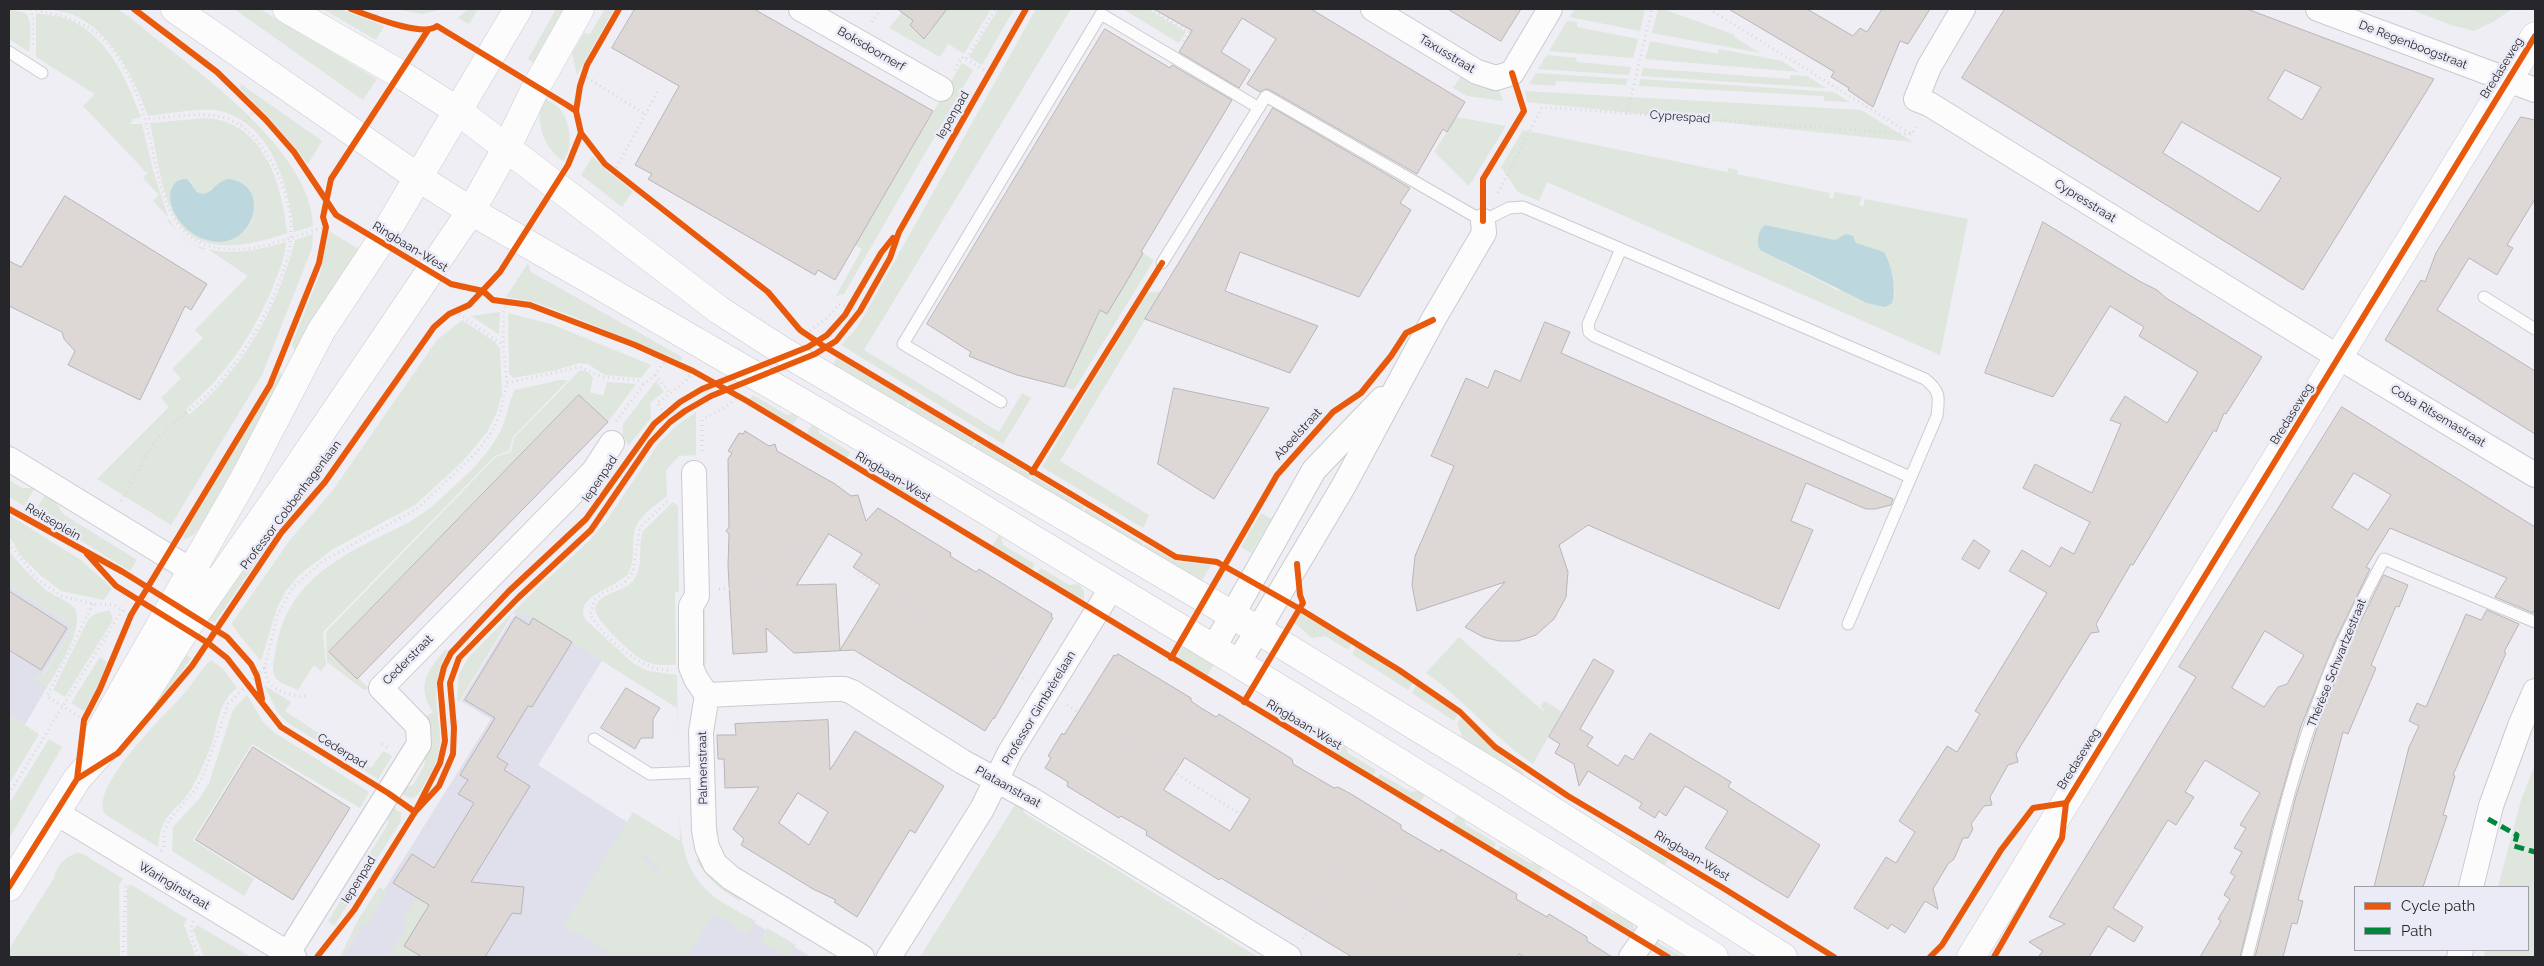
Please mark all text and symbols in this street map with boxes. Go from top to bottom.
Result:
street label: De Regenboogstraat [2357,18,2469,72]
street label: Boksdoornerf [835,24,907,74]
street label: Taxusstraat [1416,32,1478,76]
street label: Bredaseweg [2477,35,2527,101]
street label: Iepenpad [934,89,972,141]
street label: Cyprespad [1649,108,1711,126]
street label: Cypresstraat [2051,176,2119,226]
street label: Ringbaan-West [370,219,450,275]
street label: Bredaseweg [2267,381,2317,447]
street label: Coba Ritsemastraat [2388,382,2488,450]
street label: Abeelstraat [1271,405,1325,463]
street label: Professor Cobbenhagenlaan [238,438,344,572]
street label: Ringbaan-West [853,449,933,505]
street label: Iepenpad [579,453,621,505]
street label: Reitseplein [23,500,83,544]
street label: Thérèse Schwartzestraat [2305,597,2369,729]
street label: Cederstraat [380,632,436,688]
street label: Professor Gimbrèrelaan [999,648,1079,768]
street label: Ringbaan-West [1264,697,1344,753]
street label: Bredaseweg [2054,726,2104,792]
street label: Cederpad [315,730,369,772]
street label: Palmenstraat [695,731,711,805]
street label: Plataanstraat [973,763,1043,811]
street label: Ringbaan-West [1652,828,1732,884]
street label: Iepenpad [339,854,379,906]
street label: Waringinstraat [136,859,212,913]
legend [2354,886,2529,951]
text: Cycle path [2401,897,2475,915]
text: Path [2401,922,2432,940]

